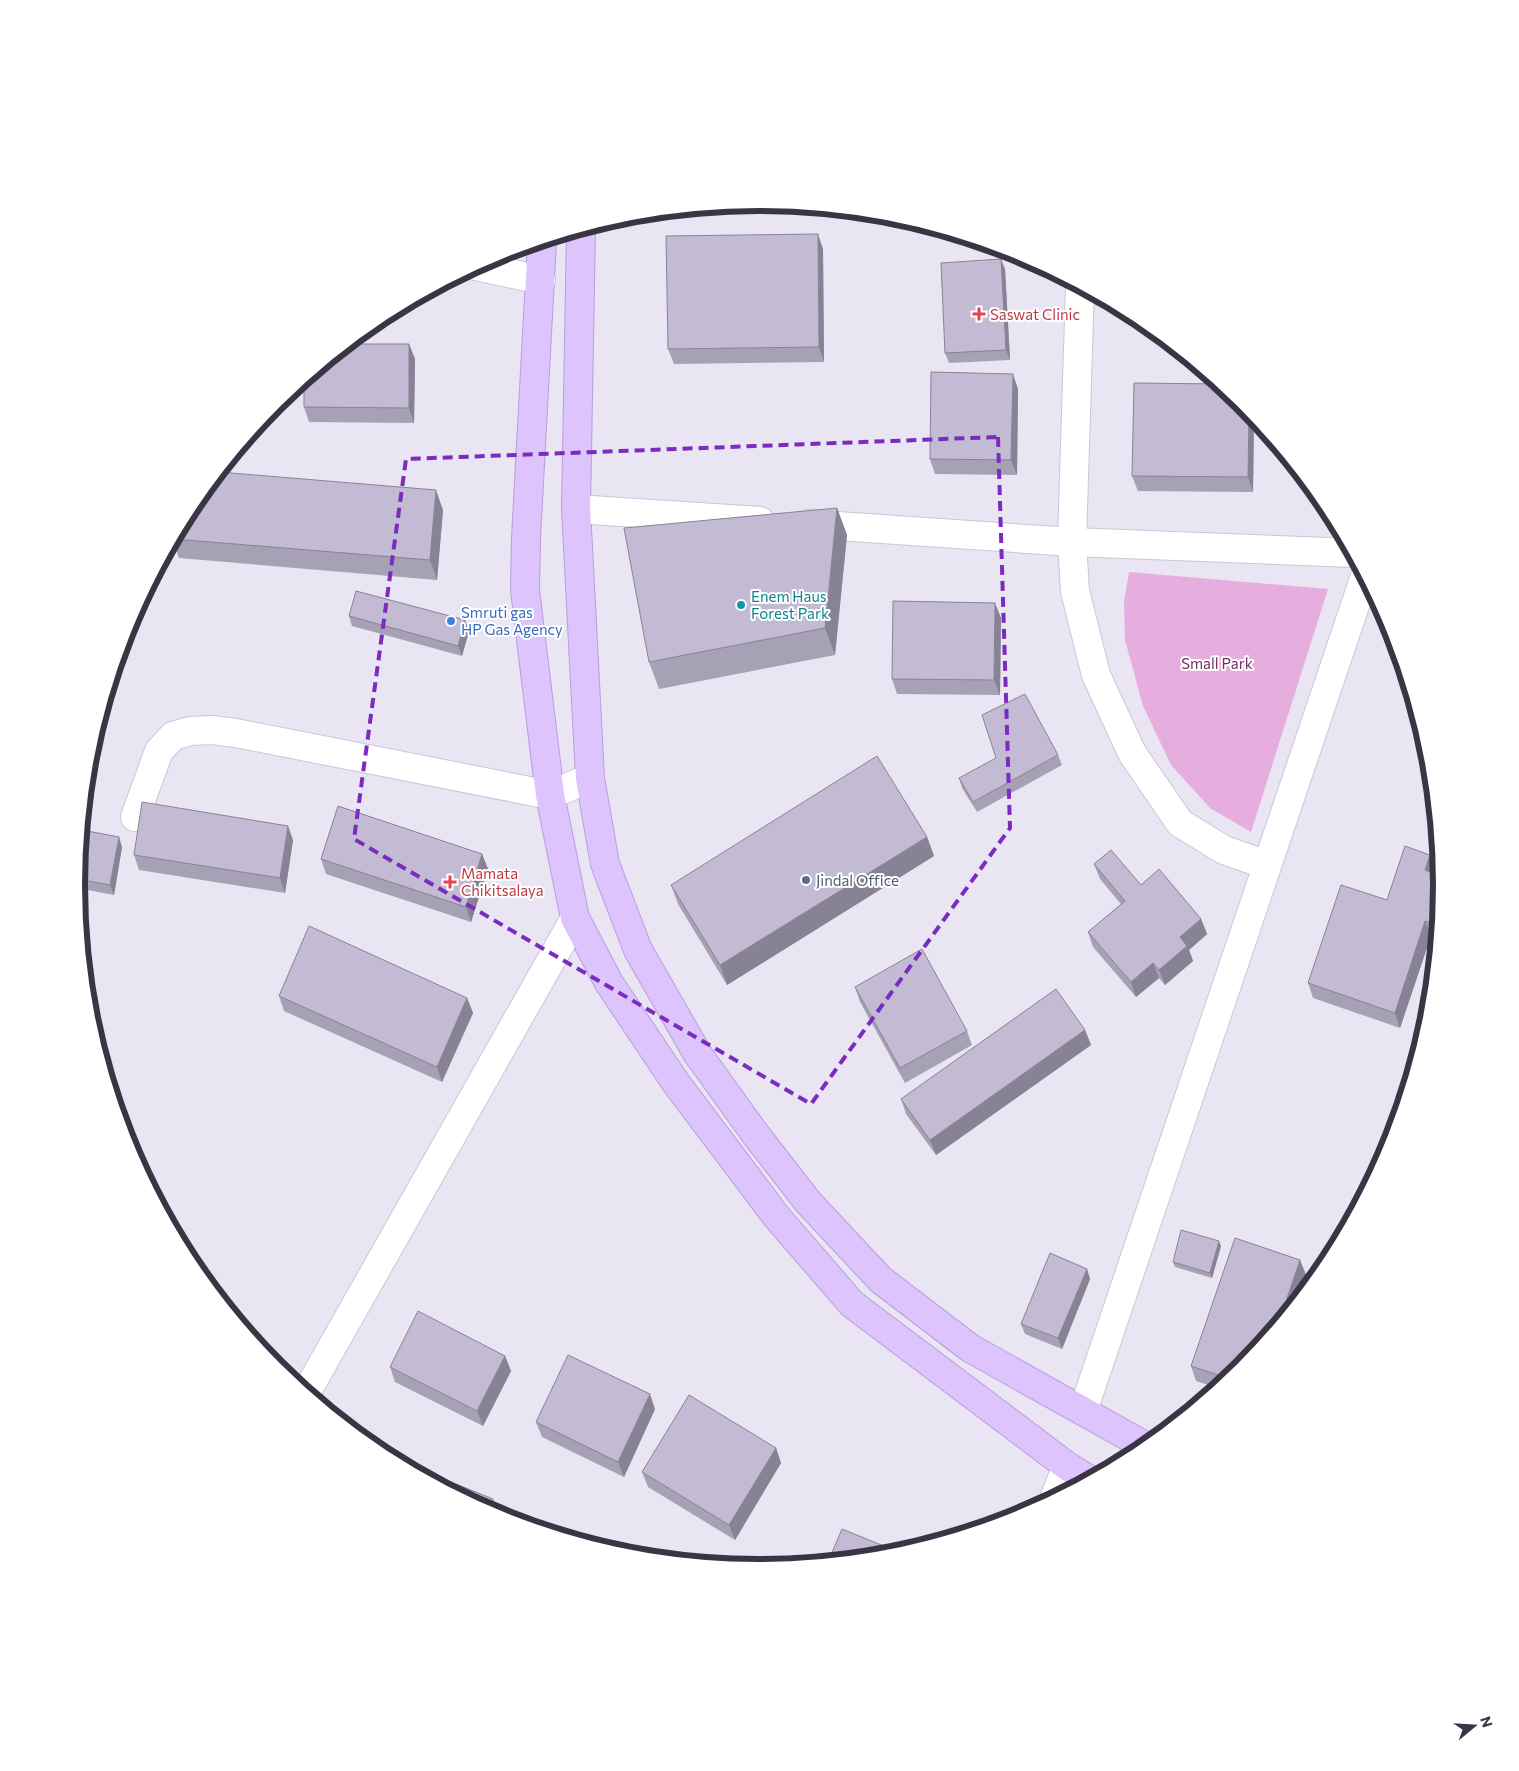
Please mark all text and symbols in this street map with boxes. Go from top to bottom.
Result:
place label: Saswat Clinic [990,305,1080,323]
marker: Saswat Clinic [972,307,986,321]
place label: Enem Haus Forest Park [751,587,829,622]
marker: Enem Haus Forest Park [735,599,747,611]
place label: Smruti gas HP Gas Agency [461,603,563,638]
marker: Smruti gas HP Gas Agency [445,615,457,627]
park label: Small Park [1181,654,1253,672]
place label: Mamata Chikitsalaya [461,864,543,899]
place label: Jindal Office [816,871,899,889]
marker: Jindal Office [800,874,812,886]
marker: Mamata Chikitsalaya [443,875,457,889]
north arrow [1449,1701,1499,1751]
text: N [1477,1714,1497,1729]

